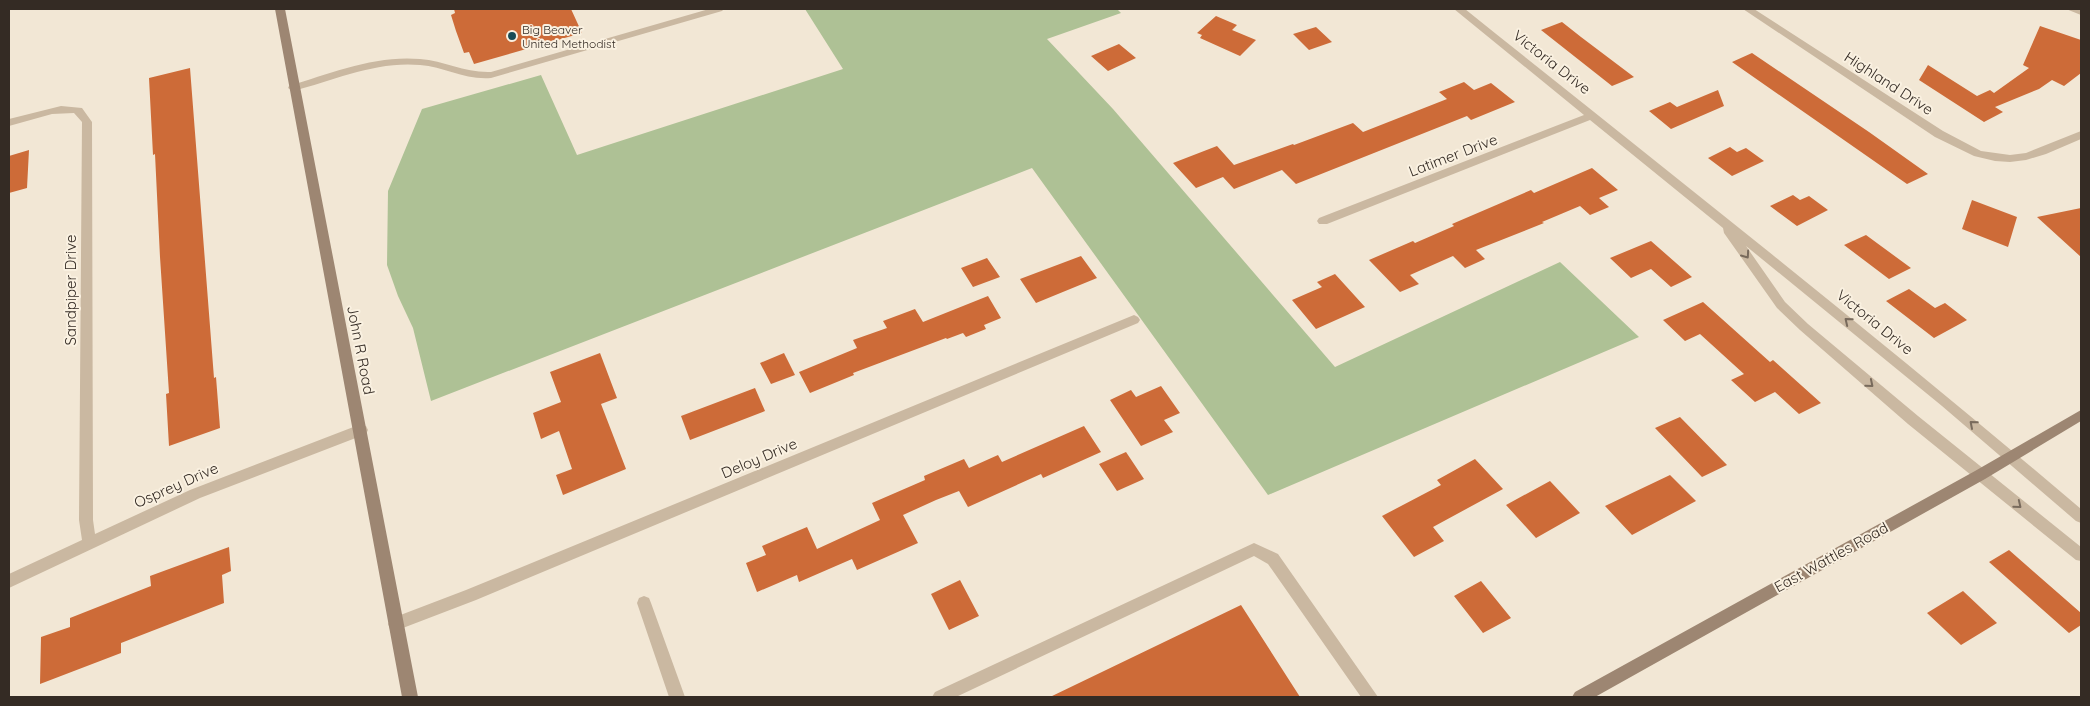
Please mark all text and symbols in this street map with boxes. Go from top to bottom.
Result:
place label: Big Beaver United Methodist [522,22,616,51]
street label: Victoria Drive [1509,26,1595,98]
marker: Big Beaver United Methodist [506,30,518,42]
street label: Highland Drive [1841,47,1937,119]
street label: Latimer Drive [1406,129,1500,181]
street label: Sandpiper Drive [61,234,80,346]
one-way arrow [1740,250,1749,259]
street label: Victoria Drive [1833,285,1917,359]
street label: John R Road [343,304,379,396]
one-way arrow [1845,319,1854,327]
one-way arrow [1865,378,1874,387]
one-way arrow [1970,421,1979,430]
street label: Deloy Drive [718,434,800,482]
street label: Osprey Drive [131,458,221,512]
one-way arrow [2013,500,2022,509]
street label: East Wattles Road [1771,518,1891,596]

